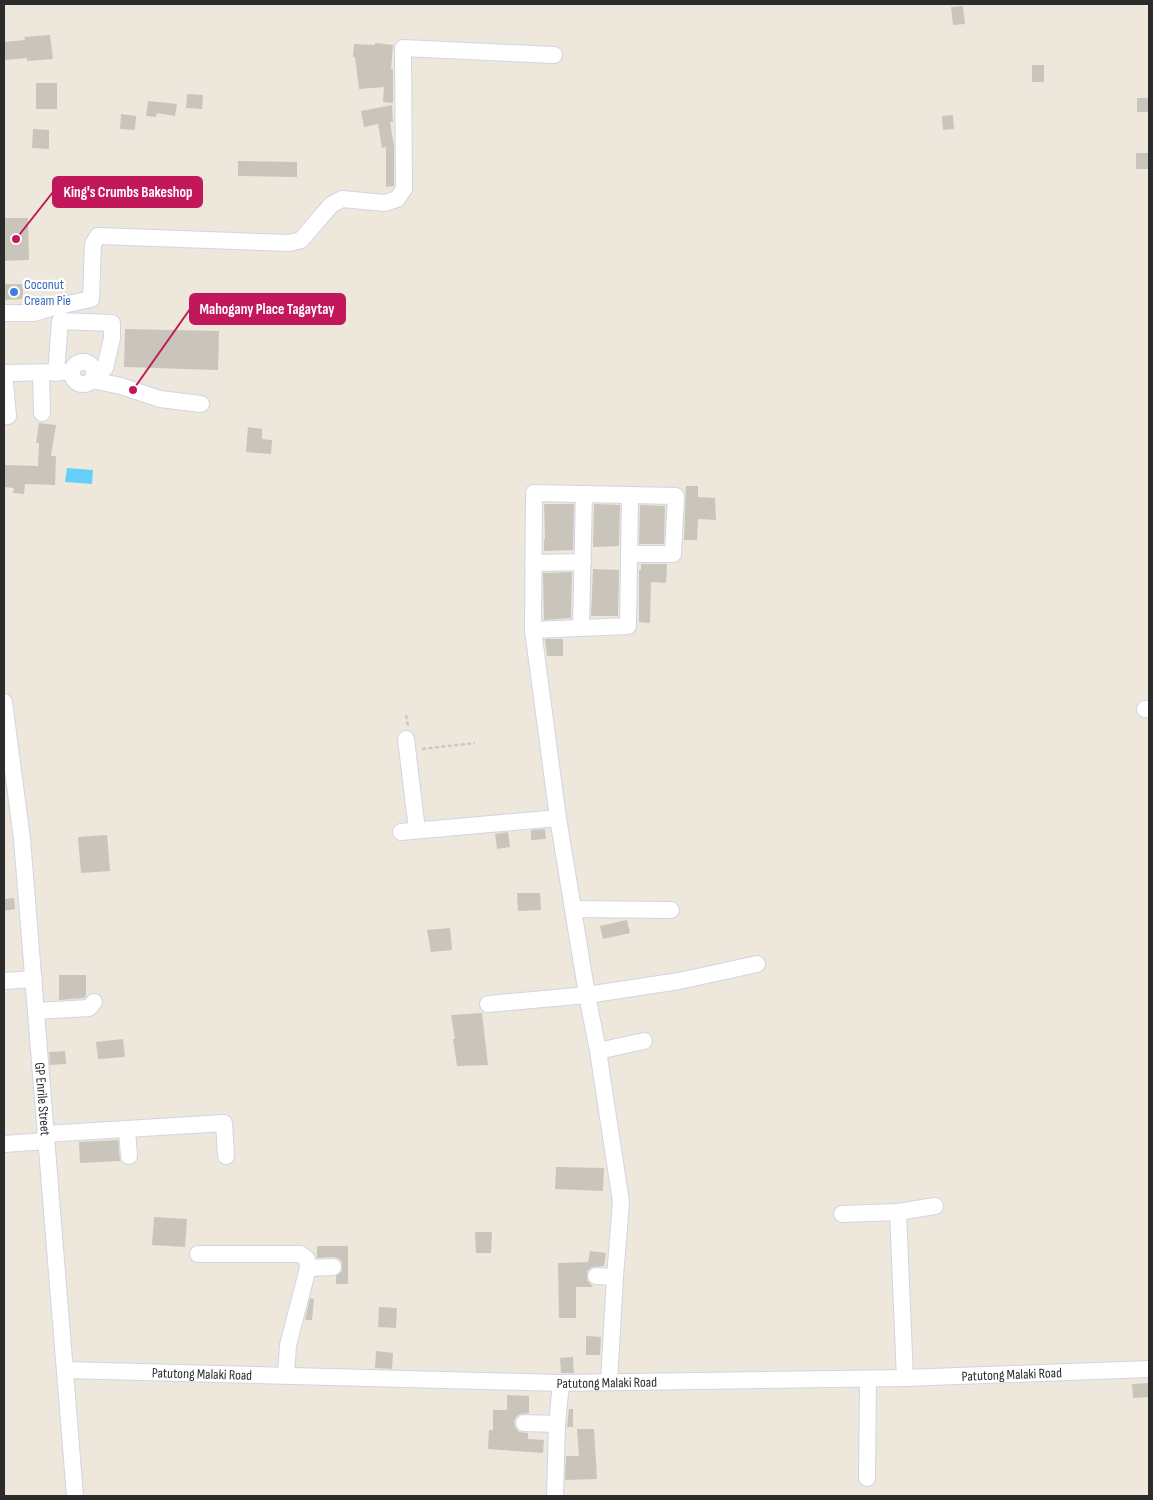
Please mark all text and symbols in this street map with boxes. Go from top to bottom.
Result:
callout: King's Crumbs Bakeshop [53,177,202,207]
text: King's Crumbs Bakeshop [64,183,192,202]
place label: Coconut Cream Pie [24,276,71,309]
marker: Coconut Cream Pie [8,286,20,298]
callout: Mahogany Place Tagaytay [190,294,345,324]
text: Mahogany Place Tagaytay [200,300,335,319]
street label: GP Enrile Street [32,1062,54,1136]
street label: Patutong Malaki Road [152,1364,252,1383]
street label: Patutong Malaki Road [961,1364,1062,1384]
street label: Patutong Malaki Road [556,1373,657,1392]

